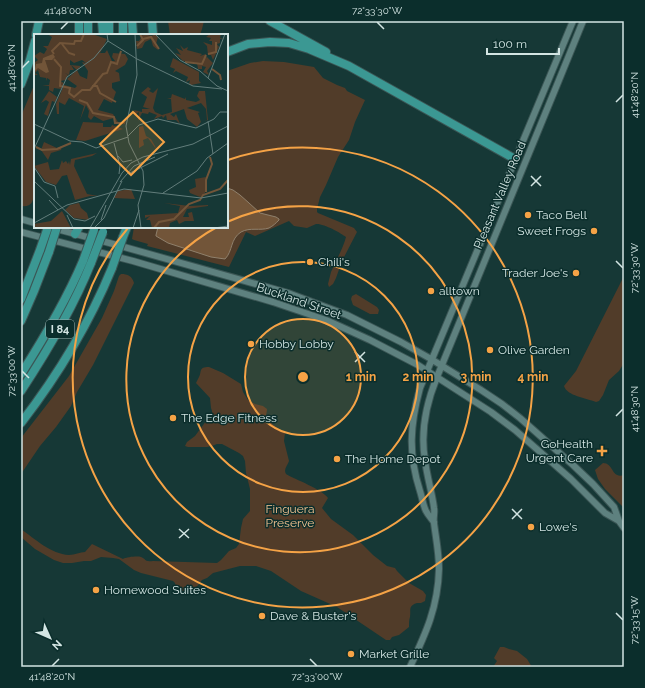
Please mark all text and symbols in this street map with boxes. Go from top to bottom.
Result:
text: 41°48'00"N [44,5,92,16]
text: 72°33'30"W [352,5,403,16]
scale bar [487,30,559,56]
inset map [34,34,228,228]
text: 100 m [493,37,527,51]
text: 41°48'00"N [6,44,17,92]
text: 41°48'20"N [629,72,640,118]
street label: Pleasant Valley Road [471,139,529,251]
place label: Taco Bell [536,208,588,222]
marker: Taco Bell [523,210,533,220]
place label: Sweet Frogs [517,224,586,238]
marker: Sweet Frogs [589,226,599,236]
text: 72°33'30"W [629,242,640,293]
place label: Chili's [318,255,350,269]
marker: Chili's [305,257,315,267]
place label: Trader Joe's [502,266,568,280]
marker: Trader Joe's [571,268,581,278]
street label: Buckland Street [255,280,343,322]
place label: alltown [439,284,480,298]
marker: alltown [426,286,436,296]
road number: I 84 [46,320,74,338]
place label: Hobby Lobby [259,337,334,351]
marker: Hobby Lobby [246,339,256,349]
place label: Olive Garden [498,343,570,357]
text: 72°33'00"W [6,345,17,397]
marker: Olive Garden [485,345,495,355]
centre of rings [296,370,310,384]
text: 1 min [346,370,376,384]
text: 2 min [402,370,434,384]
text: 3 min [460,370,492,384]
text: 4 min [517,370,549,384]
text: 41°48'30"N [629,386,640,432]
place label: The Edge Fitness [181,411,277,425]
marker: The Edge Fitness [168,413,178,423]
place label: GoHealth Urgent Care [526,437,593,465]
marker: GoHealth Urgent Care [596,445,608,457]
place label: The Home Depot [345,452,441,466]
marker: The Home Depot [332,454,342,464]
park label: Finguera Preserve [266,502,315,530]
place label: Lowe's [539,520,577,534]
marker: Lowe's [526,522,536,532]
place label: Homewood Suites [104,583,206,597]
marker: Homewood Suites [91,585,101,595]
text: 72°33'15"W [629,595,640,644]
place label: Dave & Buster's [270,609,357,623]
marker: Dave & Buster's [257,611,267,621]
north arrow [30,618,70,658]
text: N [49,637,64,652]
place label: Market Grille [359,647,429,661]
marker: Market Grille [346,649,356,659]
text: 41°48'20"N [29,671,75,682]
text: 72°33'00"W [291,671,343,682]

